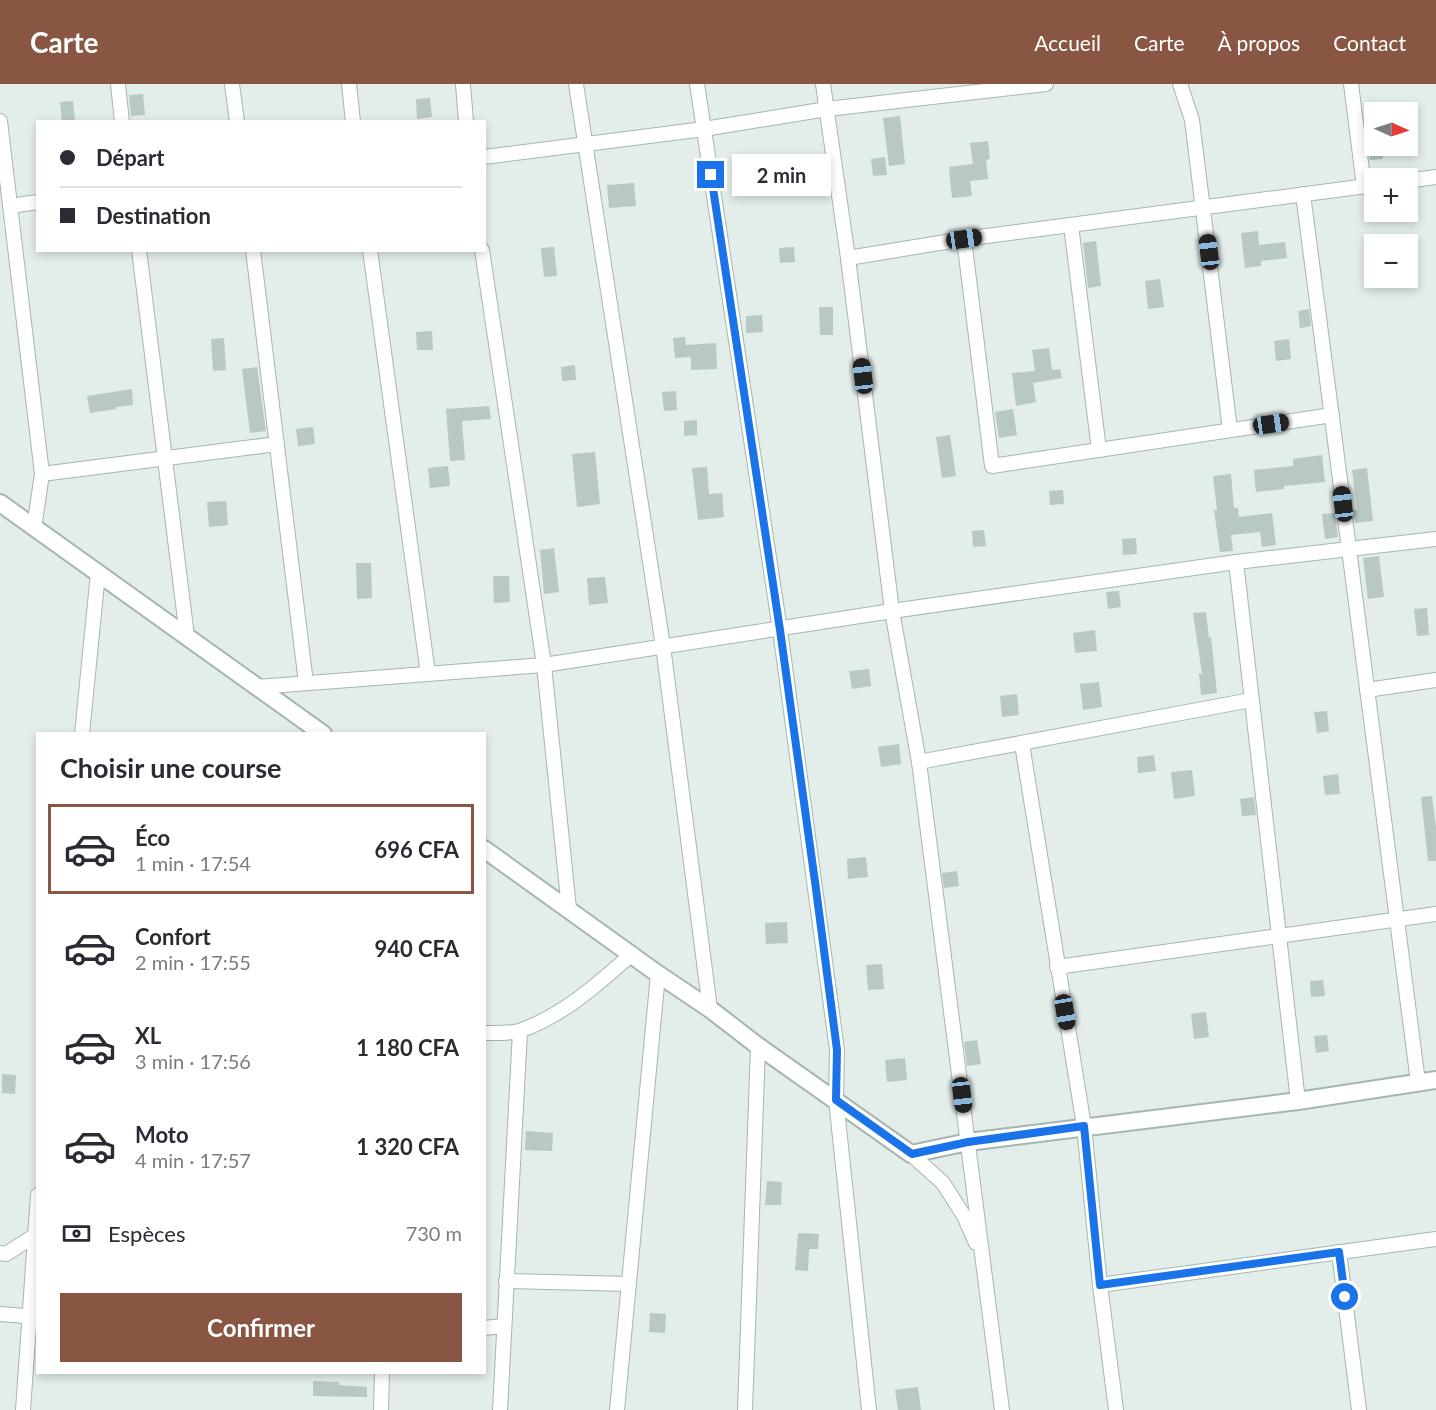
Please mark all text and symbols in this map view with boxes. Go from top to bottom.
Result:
text: Carte [30,25,98,59]
text: Accueil [1034,30,1101,55]
text: Carte [1134,30,1185,55]
text: À propos [1218,30,1300,55]
text: Contact [1333,30,1406,55]
north arrow [1364,102,1418,156]
map controls [1364,102,1418,288]
text: Départ [96,144,164,171]
callout: 2 min [732,154,831,196]
route end [697,161,724,188]
text: 2 min [757,163,806,187]
button: + [1364,168,1418,222]
text: Destination [96,202,211,229]
car [945,228,983,250]
car [1198,233,1220,271]
button: − [1364,234,1418,288]
car [852,357,874,395]
car [1252,413,1290,435]
car [1332,485,1354,523]
text: Choisir une course [60,751,282,784]
icon: car [63,822,117,876]
text: Éco [135,824,170,851]
text: 696 CFA [374,836,459,863]
text: 1 min · 17:54 [135,851,251,875]
icon: car [63,921,117,975]
text: Confort [135,923,211,950]
text: 940 CFA [374,935,459,962]
text: 2 min · 17:55 [135,950,251,974]
car [1053,993,1077,1031]
icon: car [63,1020,117,1074]
text: XL [135,1022,161,1049]
text: 1 180 CFA [356,1034,459,1061]
text: 3 min · 17:56 [135,1049,251,1073]
car [951,1076,973,1114]
icon: car [63,1119,117,1173]
text: Moto [135,1121,189,1148]
text: 1 320 CFA [356,1133,459,1160]
text: 4 min · 17:57 [135,1148,251,1172]
icon: cash [60,1217,93,1250]
text: Espèces [108,1220,185,1247]
text: 730 m [406,1221,462,1245]
route start [1331,1283,1358,1310]
button: Confirmer [60,1293,462,1362]

